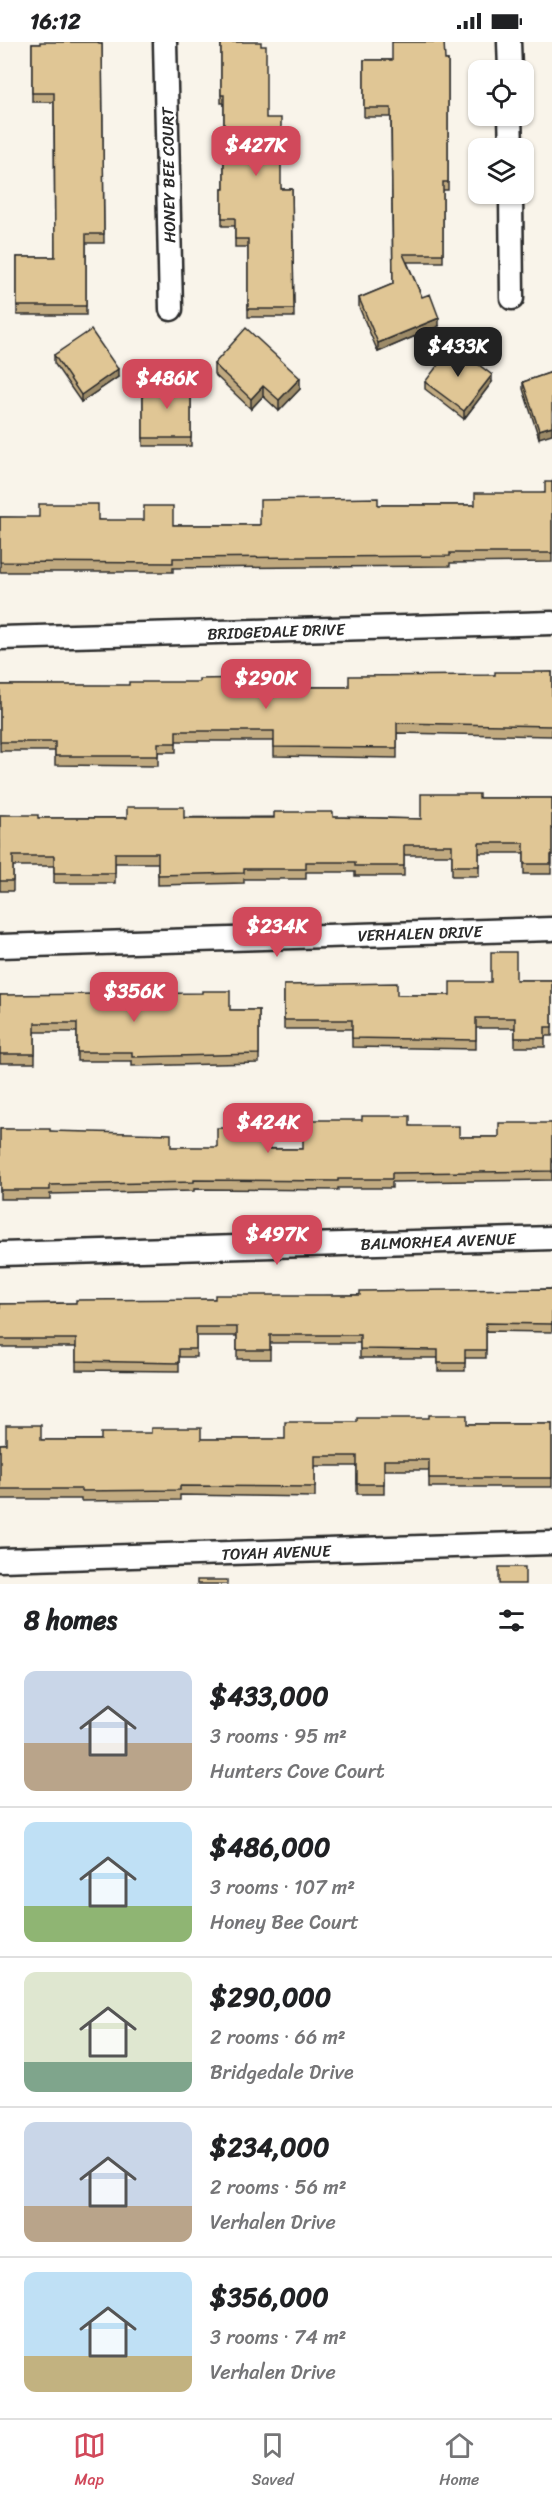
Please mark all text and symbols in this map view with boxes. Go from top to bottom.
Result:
text: 16:12 [30,2,81,41]
map controls [468,60,534,204]
button: locate [468,60,534,126]
street label: HONEY BEE COURT [153,106,184,243]
pin: $427K [214,126,298,177]
text: $427K [225,128,287,163]
button: layers [468,138,534,204]
pin: $433K [416,327,500,378]
text: $433K [428,329,488,364]
pin: $486K [125,359,209,410]
text: $486K [136,361,198,396]
street label: BRIDGEDALE DRIVE [207,615,346,648]
pin: $290K [224,659,308,710]
text: $290K [235,661,297,696]
pin: $234K [235,907,319,958]
text: $234K [247,909,307,944]
street label: VERHALEN DRIVE [357,917,484,950]
pin: $356K [92,972,176,1023]
text: $356K [104,974,164,1009]
pin: $424K [226,1103,310,1154]
text: $424K [237,1105,299,1140]
pin: $497K [235,1215,319,1266]
text: $497K [246,1217,308,1252]
street label: BALMORHEA AVENUE [360,1224,517,1259]
street label: TOYAH AVENUE [221,1536,332,1569]
text: 8 homes [24,1597,117,1643]
icon: filters [495,1604,528,1637]
text: $433,000 [210,1673,329,1719]
icon: home [72,1695,144,1767]
text: 3 rooms · 95 m² [210,1719,347,1754]
text: Hunters Cove Court [210,1754,385,1789]
text: $486,000 [210,1824,330,1870]
icon: home [72,1846,144,1918]
text: 3 rooms · 107 m² [210,1870,355,1905]
text: Honey Bee Court [210,1905,359,1940]
text: $290,000 [210,1974,331,2020]
icon: home [72,1996,144,2068]
text: 2 rooms · 66 m² [210,2020,346,2055]
text: Bridgedale Drive [210,2055,354,2090]
text: $234,000 [210,2124,329,2170]
icon: home [72,2146,144,2218]
text: 2 rooms · 56 m² [210,2170,347,2205]
text: Verhalen Drive [210,2205,336,2240]
text: $356,000 [210,2274,329,2320]
icon: home [72,2296,144,2368]
text: 3 rooms · 74 m² [210,2320,346,2355]
text: Verhalen Drive [210,2355,336,2390]
tab: Map [73,2429,106,2494]
tab: Saved [251,2429,294,2494]
tab: Home [439,2429,479,2494]

